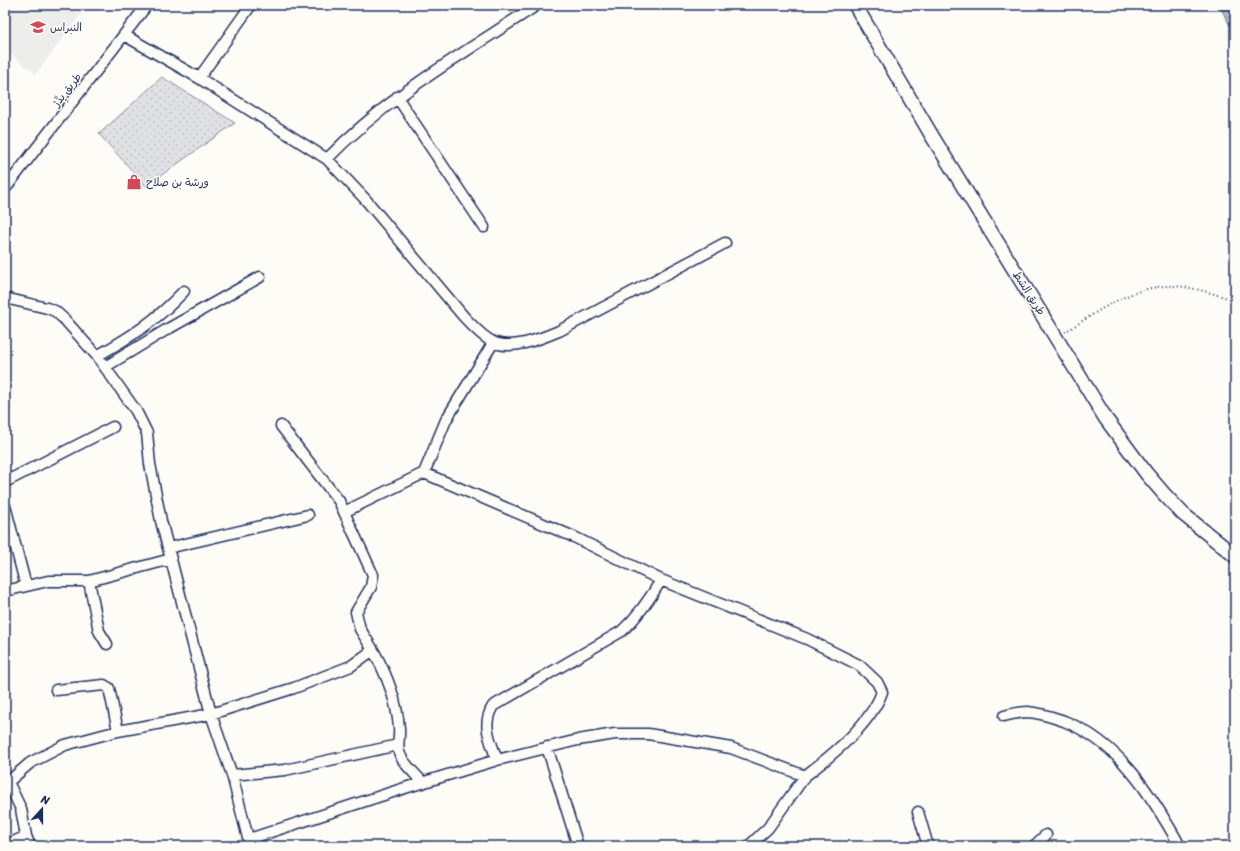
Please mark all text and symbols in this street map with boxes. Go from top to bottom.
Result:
school or university icon: النبراس [29,18,47,36]
place label: النبراس [50,18,82,37]
street label: طريق يِدِّرْ [47,69,86,112]
shop icon: ورشة بن صلاح [125,173,143,191]
place label: ورشة بن صلاح [146,173,209,192]
street label: طريق الشط [1007,267,1051,319]
north arrow [22,789,62,829]
text: N [38,790,53,811]

